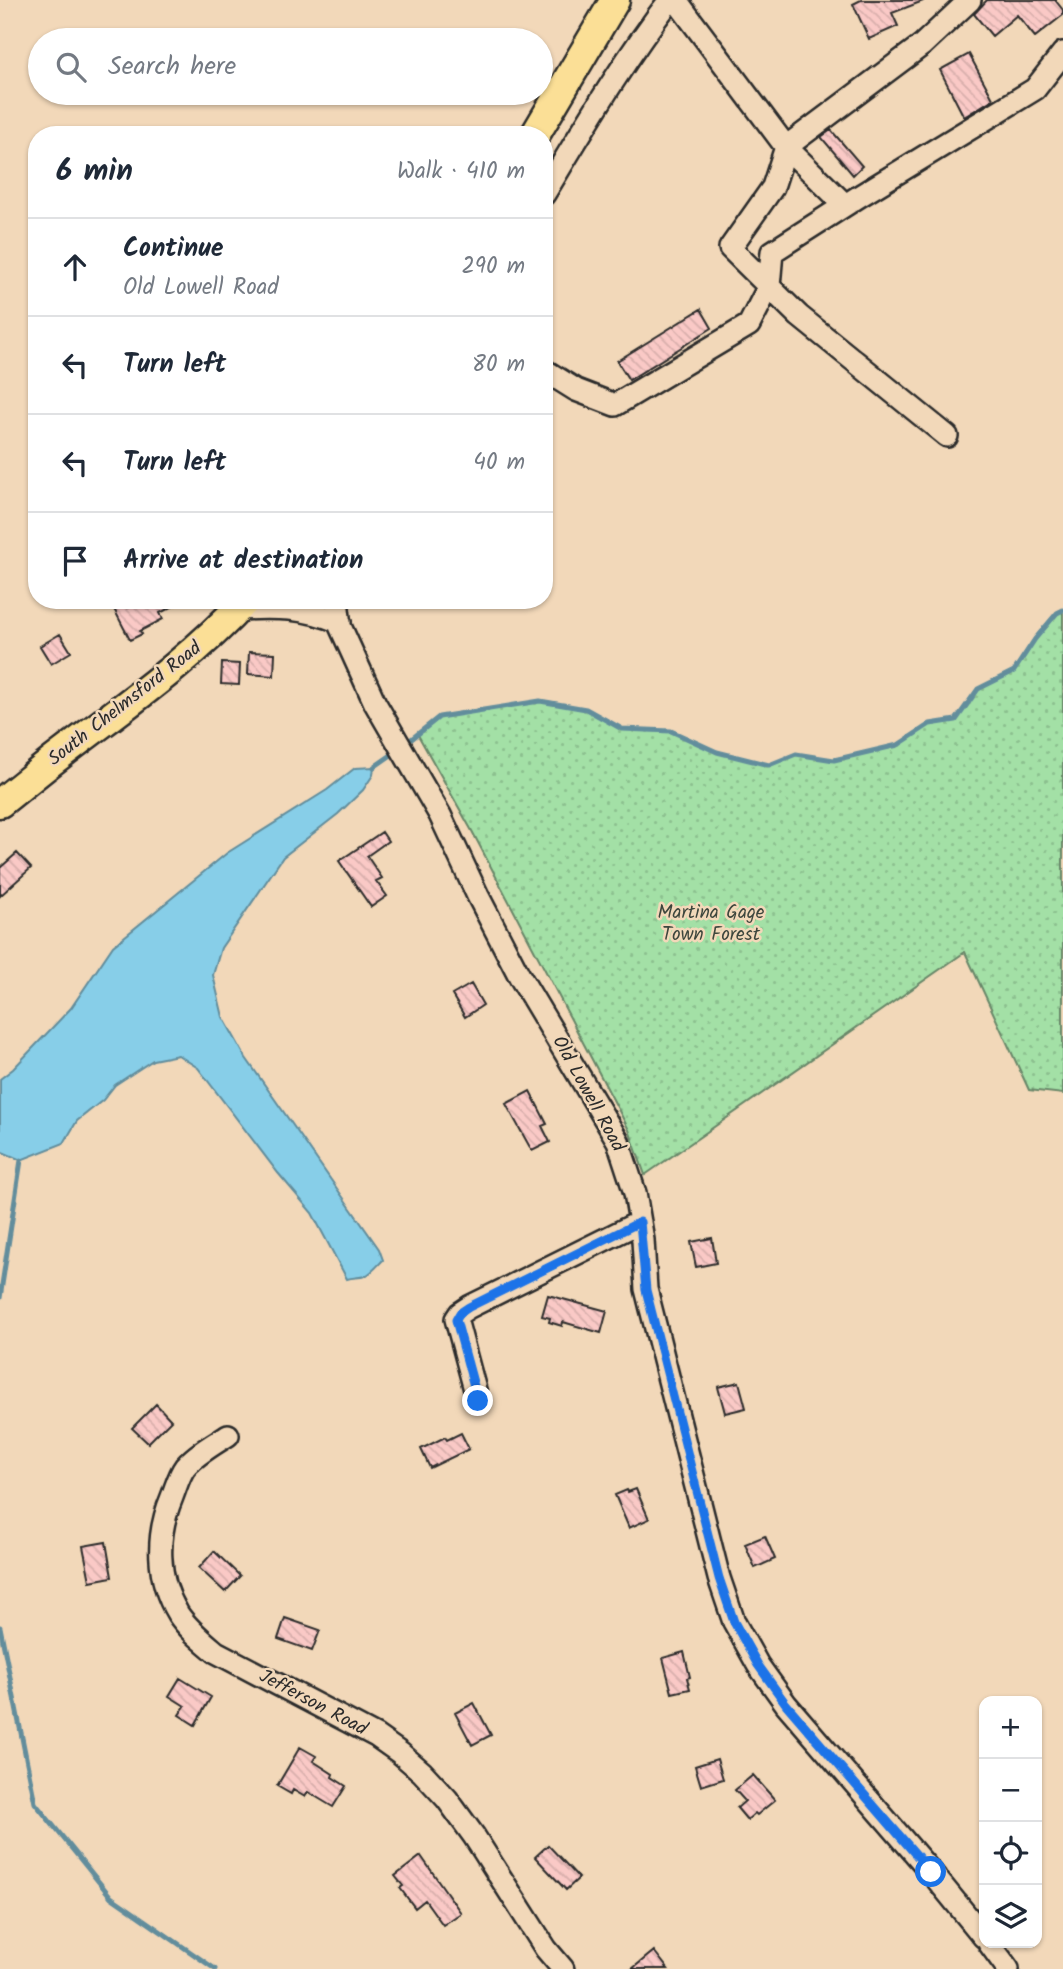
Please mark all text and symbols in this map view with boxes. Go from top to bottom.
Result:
search box [28,28,553,105]
text: Search here [108,46,236,88]
icon: search [52,48,90,86]
text: 6 min [56,148,133,196]
text: Walk · 410 m [397,154,525,190]
text: Continue [123,228,224,270]
icon: ahead [56,248,94,286]
text: 290 m [461,249,525,285]
text: Old Lowell Road [123,270,279,306]
text: Turn left [123,344,226,386]
icon: left [56,346,94,384]
text: 80 m [472,347,525,383]
text: Turn left [123,442,226,484]
icon: left [56,444,94,482]
text: 40 m [473,445,525,481]
text: Arrive at destination [123,540,363,582]
icon: arrive [56,542,94,580]
street label: South Chelmsford Road [42,634,209,774]
park label: Martina Gage Town Forest [658,898,765,950]
street label: Old Lowell Road [544,1030,633,1158]
route end [462,1385,493,1416]
street label: Jefferson Road [253,1662,373,1744]
map controls [979,1696,1042,1948]
button: + [979,1696,1042,1759]
button: − [979,1759,1042,1822]
button: locate [979,1822,1042,1885]
route start [915,1856,946,1887]
button: layers [979,1885,1042,1948]

